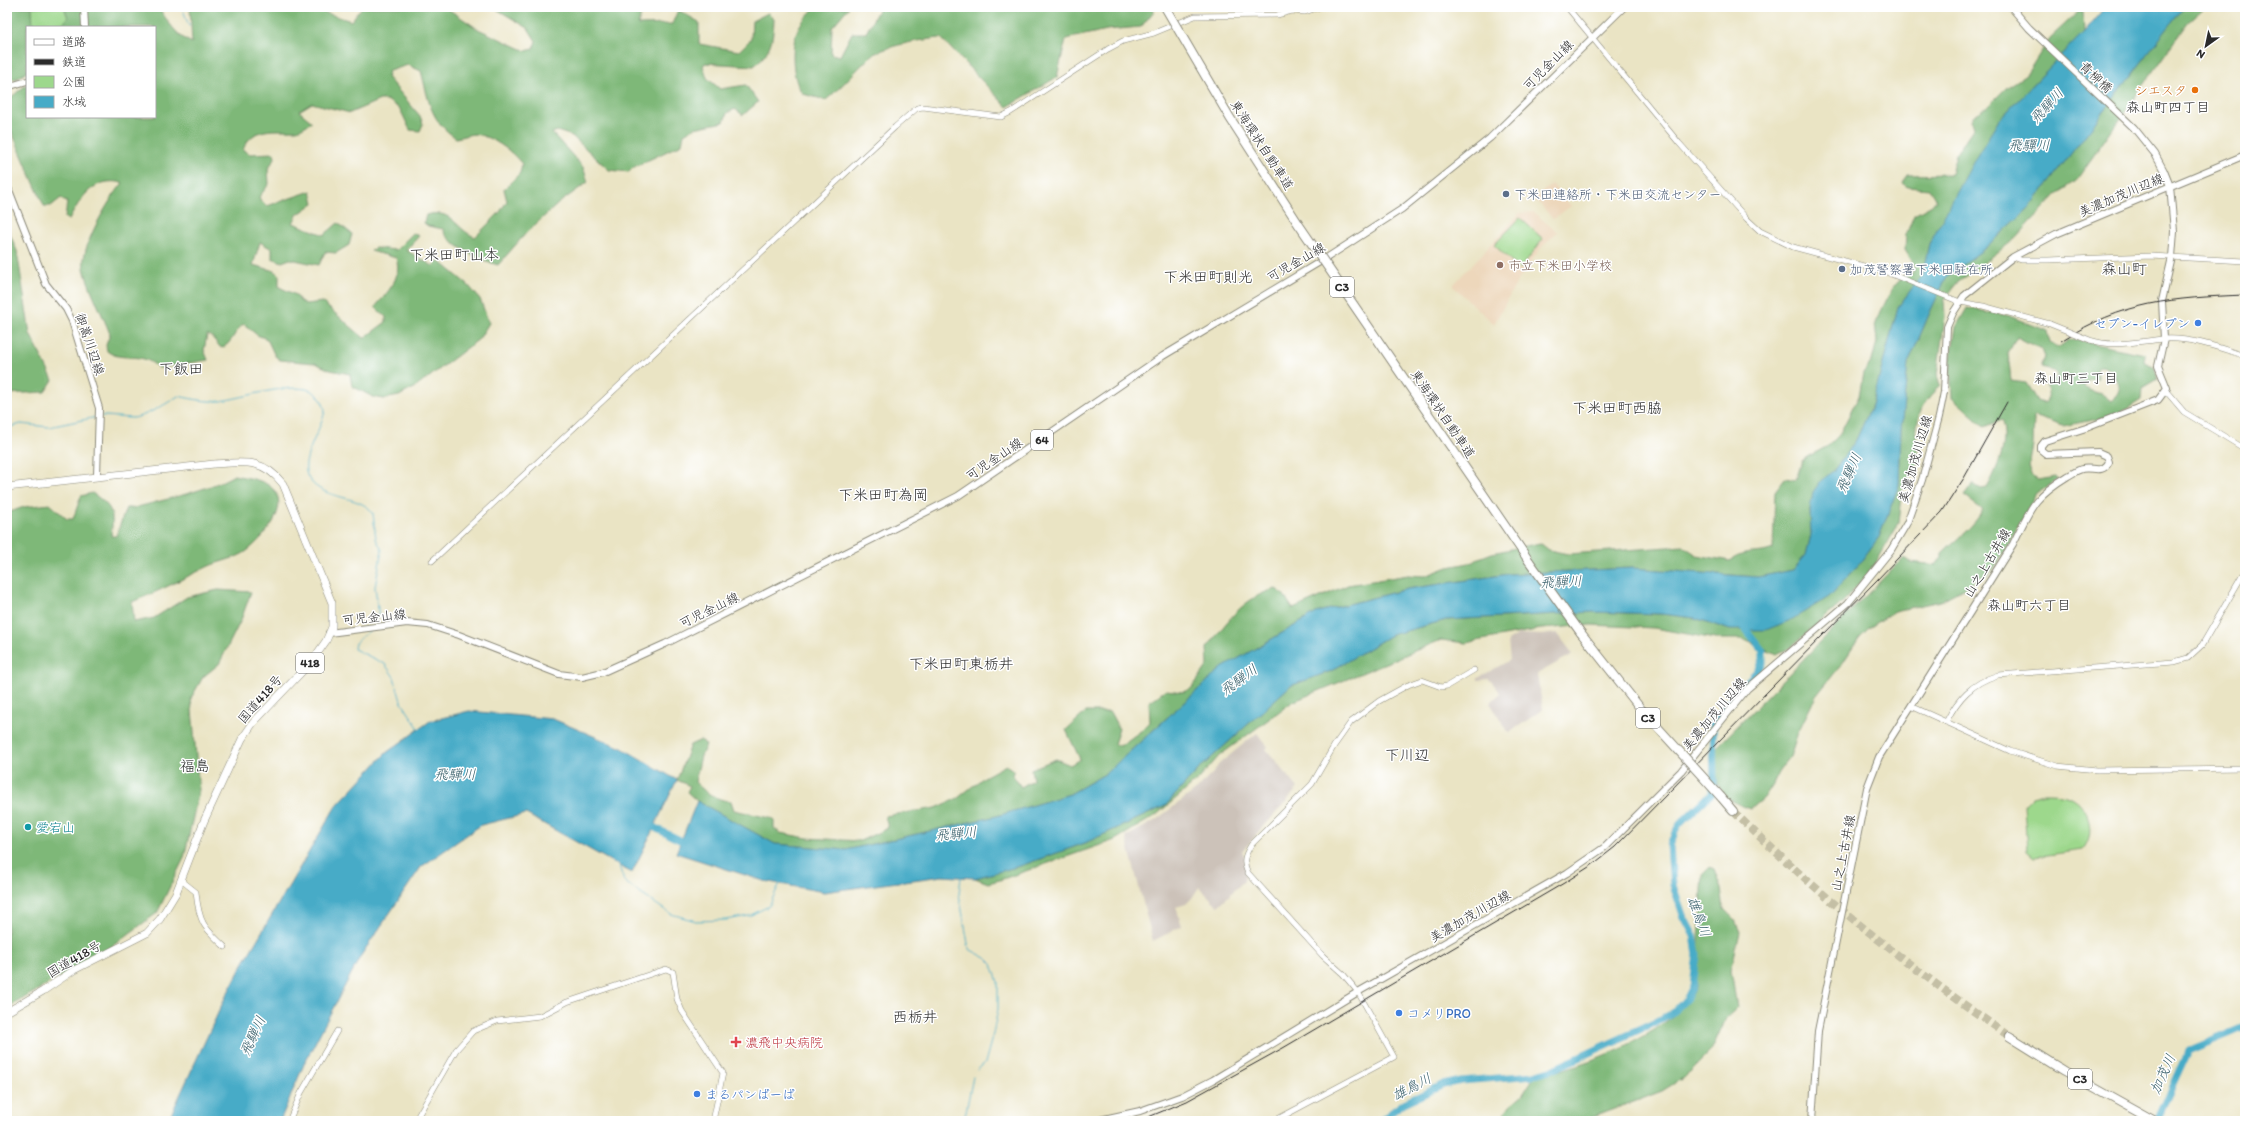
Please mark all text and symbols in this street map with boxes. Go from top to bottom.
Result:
legend [26,26,156,118]
north arrow [2186,26,2226,66]
text: 道路 [62,35,86,49]
street label: 可児金山線 [1520,36,1577,93]
text: N [2194,46,2207,61]
text: 鉄道 [62,55,86,69]
street label: 青柳橋 [2077,58,2115,96]
text: 公園 [62,75,86,89]
place label: シエスタ [2135,83,2187,98]
water label: 飛騨川 [2027,85,2067,127]
marker: シエスタ [2190,85,2200,95]
text: 水域 [62,95,86,109]
street label: 東海環状自動車道 [1227,97,1297,193]
district label: 森山町四丁目 [2126,99,2210,116]
water label: 飛驒川 [2008,137,2050,154]
street label: 美濃加茂川辺線 [2076,170,2167,220]
place label: 下米田連絡所・下米田交流センター [1514,187,1721,202]
marker: 下米田連絡所・下米田交流センター [1501,189,1511,199]
street label: 可児金山線 [1264,239,1329,285]
district label: 下米田町山本 [409,246,499,264]
place label: 市立下米田小学校 [1508,258,1612,273]
marker: 市立下米田小学校 [1495,260,1505,270]
district label: 森山町 [2101,260,2147,278]
place label: 加茂警察署下米田駐在所 [1850,262,1993,277]
marker: 加茂警察署下米田駐在所 [1837,264,1847,274]
district label: 下米田町則光 [1163,268,1253,286]
road number: C3 [1330,277,1354,297]
street label: 御嵩川辺線 [72,311,108,378]
place label: セブン-イレブン [2094,316,2190,331]
marker: セブン-イレブン [2193,318,2203,328]
district label: 下飯田 [158,360,204,378]
street label: 東海環状自動車道 [1408,367,1478,461]
district label: 森山町三丁目 [2034,370,2118,387]
district label: 下米田町西脇 [1572,399,1662,417]
street label: 美濃加茂川辺線 [1895,412,1935,505]
road number: 64 [1031,430,1053,450]
street label: 可児金山線 [963,434,1026,483]
water label: 飛騨川 [1833,450,1865,496]
district label: 下米田町為岡 [838,486,928,504]
street label: 山之上古井線 [1960,525,2014,600]
water label: 飛騨川 [1540,572,1582,592]
street label: 可児金山線 [676,589,742,631]
district label: 森山町六丁目 [1987,597,2071,614]
street label: 可児金山線 [341,606,408,628]
road number: 418 [296,653,324,673]
district label: 下米田町東栃井 [908,655,1014,673]
water label: 飛騨川 [1217,661,1261,699]
street label: 国道418号 [235,671,285,727]
street label: 美濃加茂川辺線 [1679,674,1750,754]
road number: C3 [1636,708,1660,728]
district label: 下川辺 [1384,746,1430,764]
district label: 福島 [180,757,210,775]
water label: 飛騨川 [434,766,476,783]
street label: 山之上古井線 [1828,812,1858,893]
place label: 愛宕山 [36,820,75,835]
marker: 愛宕山 [23,822,33,832]
water label: 飛騨川 [934,824,978,844]
street label: 美濃加茂川辺線 [1427,886,1514,945]
water label: 雄鳥川 [1684,894,1714,940]
street label: 国道418号 [44,938,104,980]
place label: コメリPRO [1407,1006,1471,1021]
district label: 西栃井 [892,1008,938,1026]
marker: コメリPRO [1394,1008,1404,1018]
water label: 飛騨川 [236,1013,270,1059]
place label: 濃飛中央病院 [745,1035,823,1050]
marker: 濃飛中央病院 [730,1036,742,1048]
water label: 加茂川 [2147,1051,2179,1097]
road number: C3 [2068,1069,2092,1089]
water label: 雄鳥川 [1389,1070,1435,1104]
place label: まるパンばーば [705,1087,795,1102]
marker: まるパンばーば [692,1089,702,1099]

